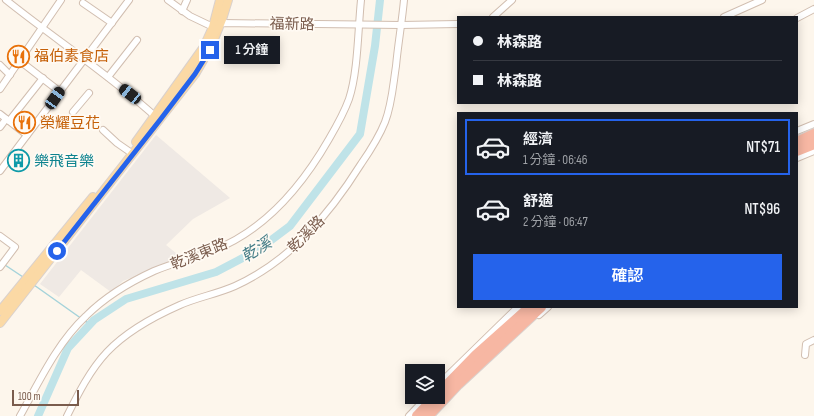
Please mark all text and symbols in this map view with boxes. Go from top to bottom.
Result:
street label: 福新路 [269,15,315,34]
text: 林森路 [497,33,542,52]
callout: 1 分鐘 [224,36,280,64]
route end [201,41,219,59]
text: 1 分鐘 [236,42,268,58]
restaurant icon: 福伯素食店 [6,43,32,69]
place label: 福伯素食店 [34,47,109,66]
text: 林森路 [497,72,542,91]
car [117,82,143,106]
car [43,85,67,111]
restaurant icon: 榮耀豆花 [11,110,37,136]
place label: 榮耀豆花 [40,114,100,133]
icon: car [475,129,511,165]
text: 經濟 [523,130,553,149]
text: NT$71 [746,138,780,157]
building icon: 樂飛音樂 [5,148,31,174]
place label: 樂飛音樂 [34,152,94,171]
text: 1 分鐘 · 06:46 [523,152,587,168]
icon: car [475,191,511,227]
text: 舒適 [523,192,553,211]
text: NT$96 [744,200,780,219]
street label: 乾溪路 [284,212,329,257]
text: 2 分鐘 · 06:47 [523,214,588,230]
water label: 乾溪 [238,233,277,267]
street label: 乾溪東路 [168,234,231,275]
route start [48,242,66,260]
button: 確認 [473,254,782,300]
map controls [405,364,445,404]
button: layers [405,364,445,404]
scale bar [12,388,79,407]
text: 100 m [18,390,40,403]

